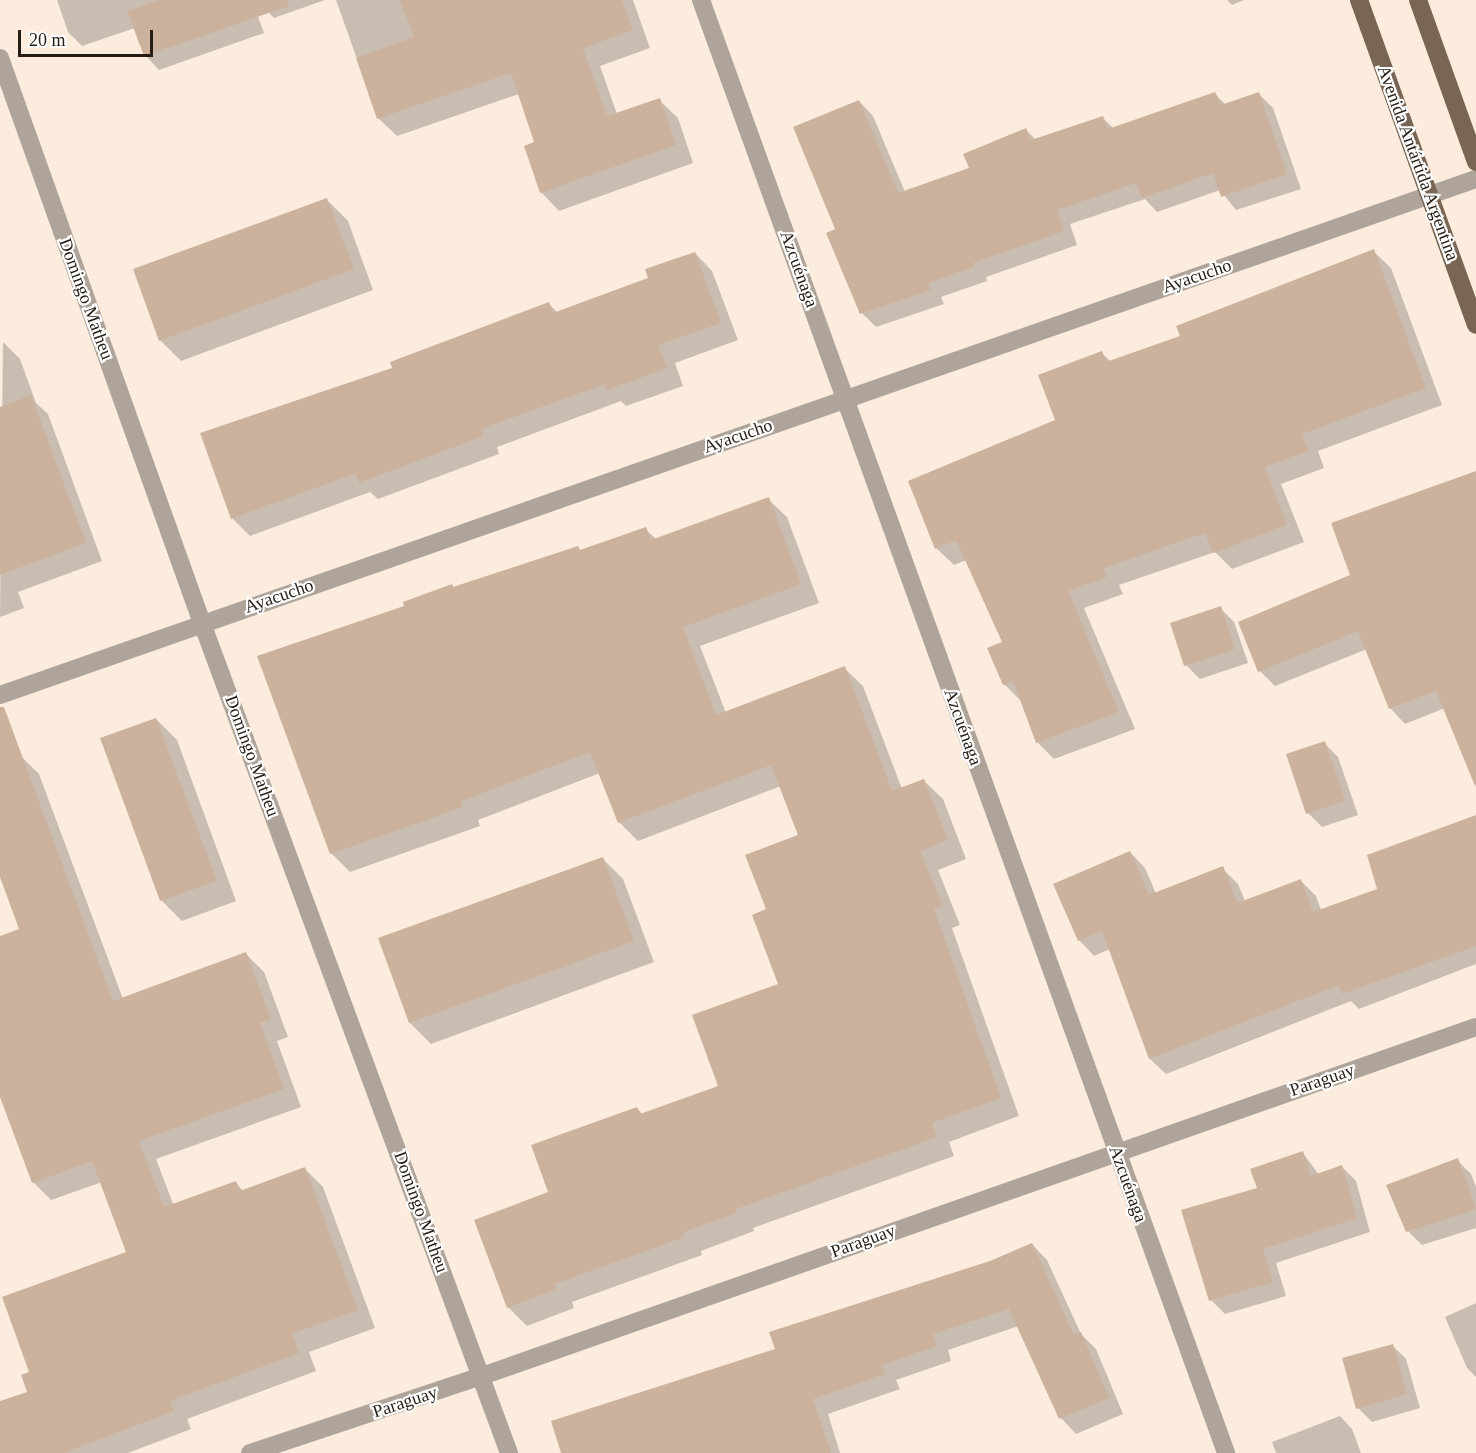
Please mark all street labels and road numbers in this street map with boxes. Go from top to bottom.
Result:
street label: Avenida Antártida Argentina [1372,61,1464,265]
street label: Azcuénaga [775,228,823,310]
street label: Domingo Matheu [54,235,118,363]
street label: Ayacucho [1160,254,1234,298]
street label: Ayacucho [701,414,775,458]
street label: Ayacucho [242,574,316,618]
street label: Azcuénaga [939,686,987,768]
street label: Domingo Matheu [220,692,284,820]
street label: Paraguay [1287,1059,1357,1101]
street label: Azcuénaga [1104,1143,1152,1225]
street label: Domingo Matheu [389,1148,453,1276]
street label: Paraguay [828,1219,898,1263]
street label: Paraguay [370,1381,440,1423]

